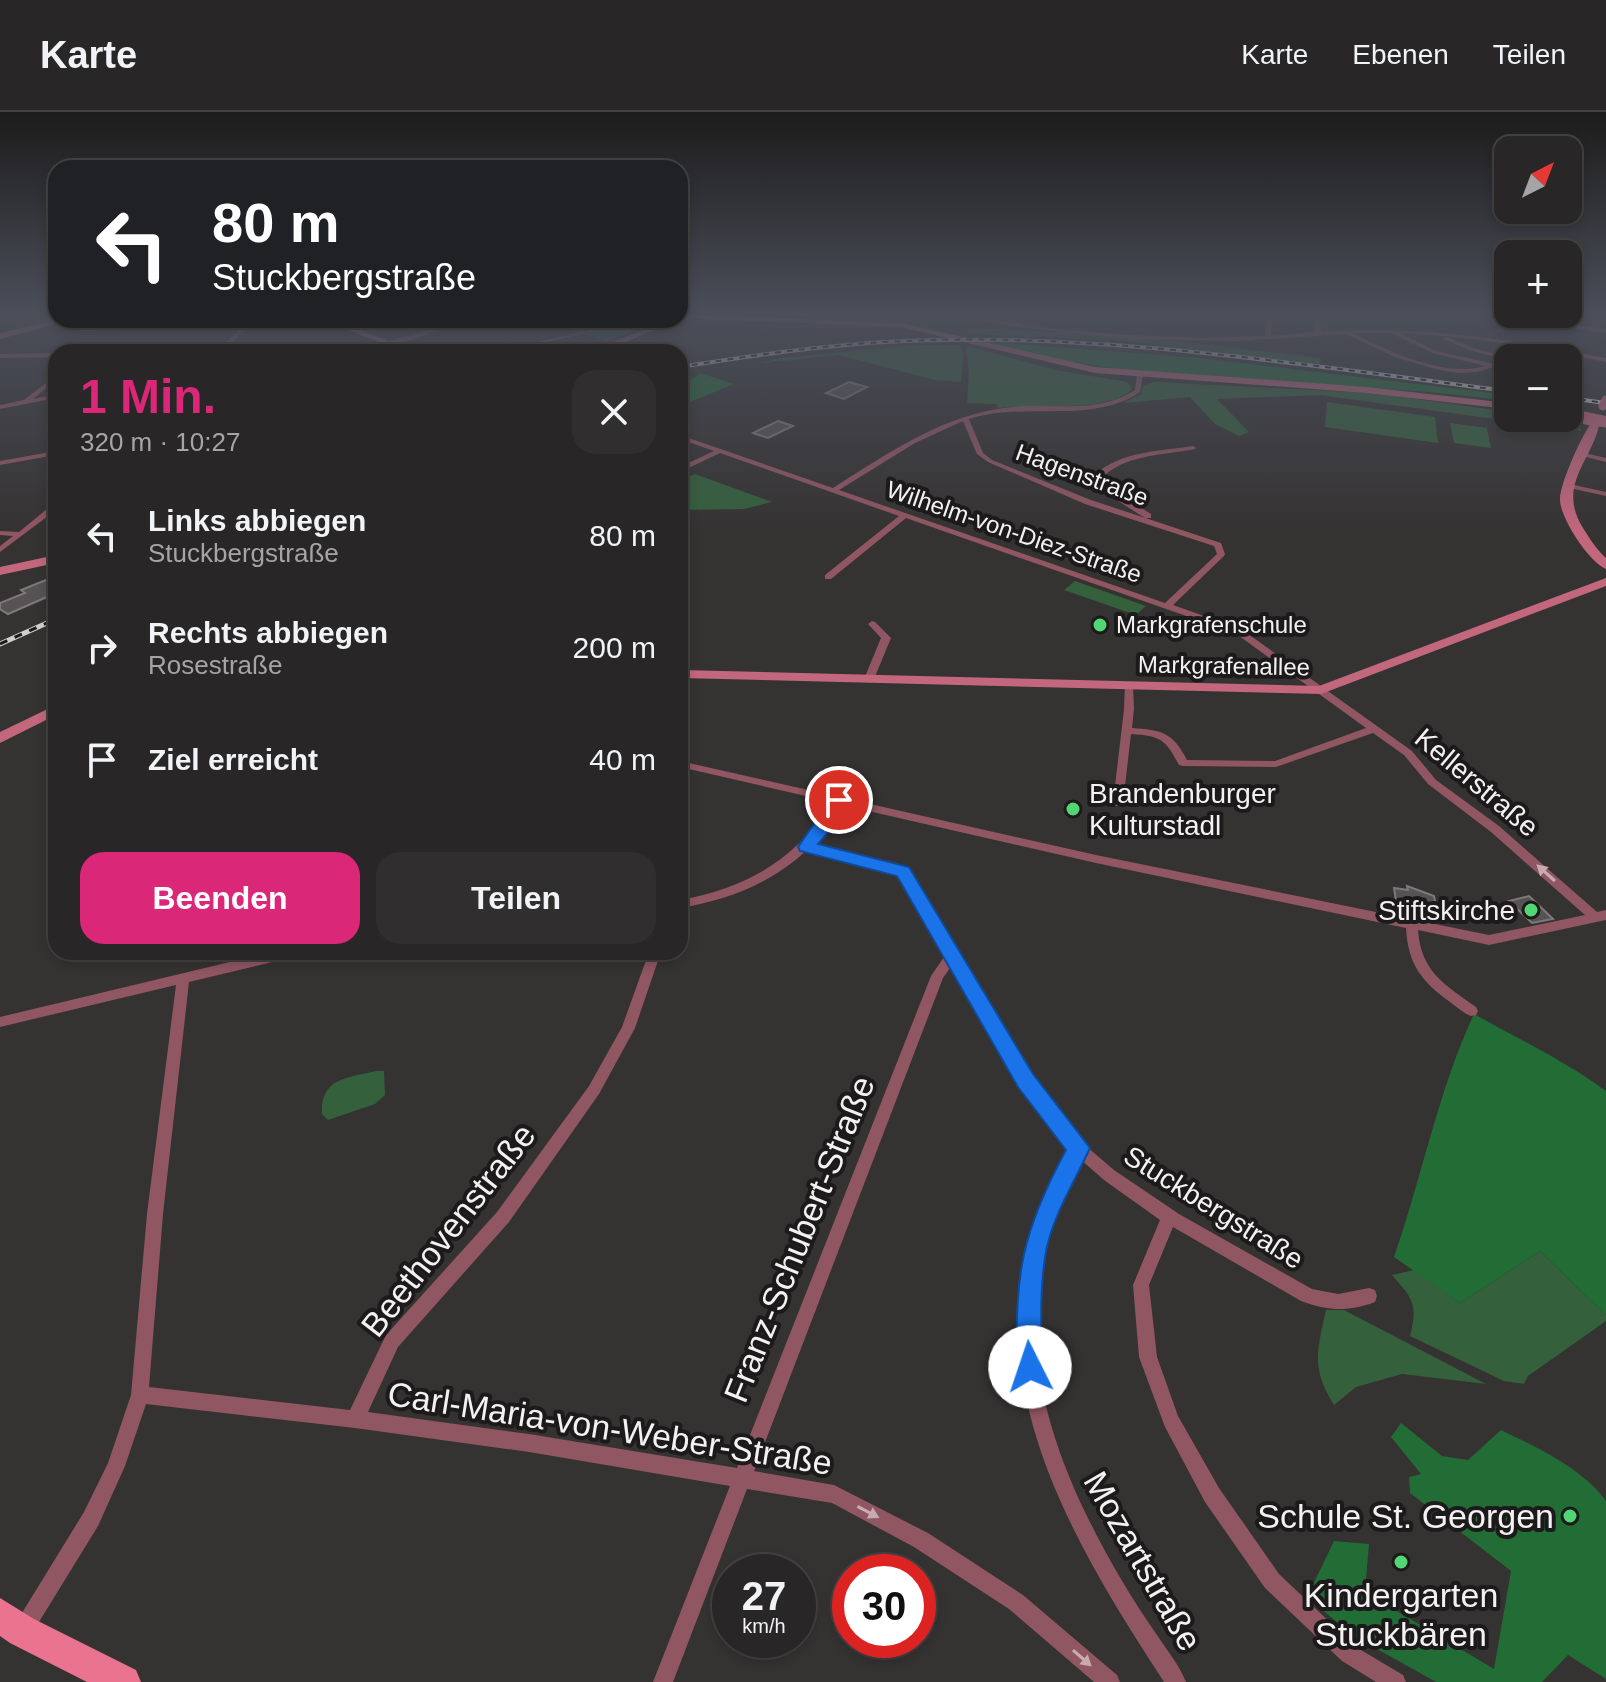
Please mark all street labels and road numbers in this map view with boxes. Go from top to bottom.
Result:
street label: Hagenstraße [1012,438,1152,511]
street label: Wilhelm-von-Diez-Straße [883,475,1145,588]
street label: Markgrafenallee [1138,651,1310,680]
street label: Kellerstraße [1409,722,1544,843]
street label: Franz-Schubert-Straße [716,1071,882,1407]
street label: Beethovenstraße [353,1116,543,1344]
street label: Stuckbergstraße [1118,1140,1309,1275]
street label: Carl-Maria-von-Weber-Straße [385,1374,835,1482]
street label: Mozartstraße [1076,1465,1210,1657]

